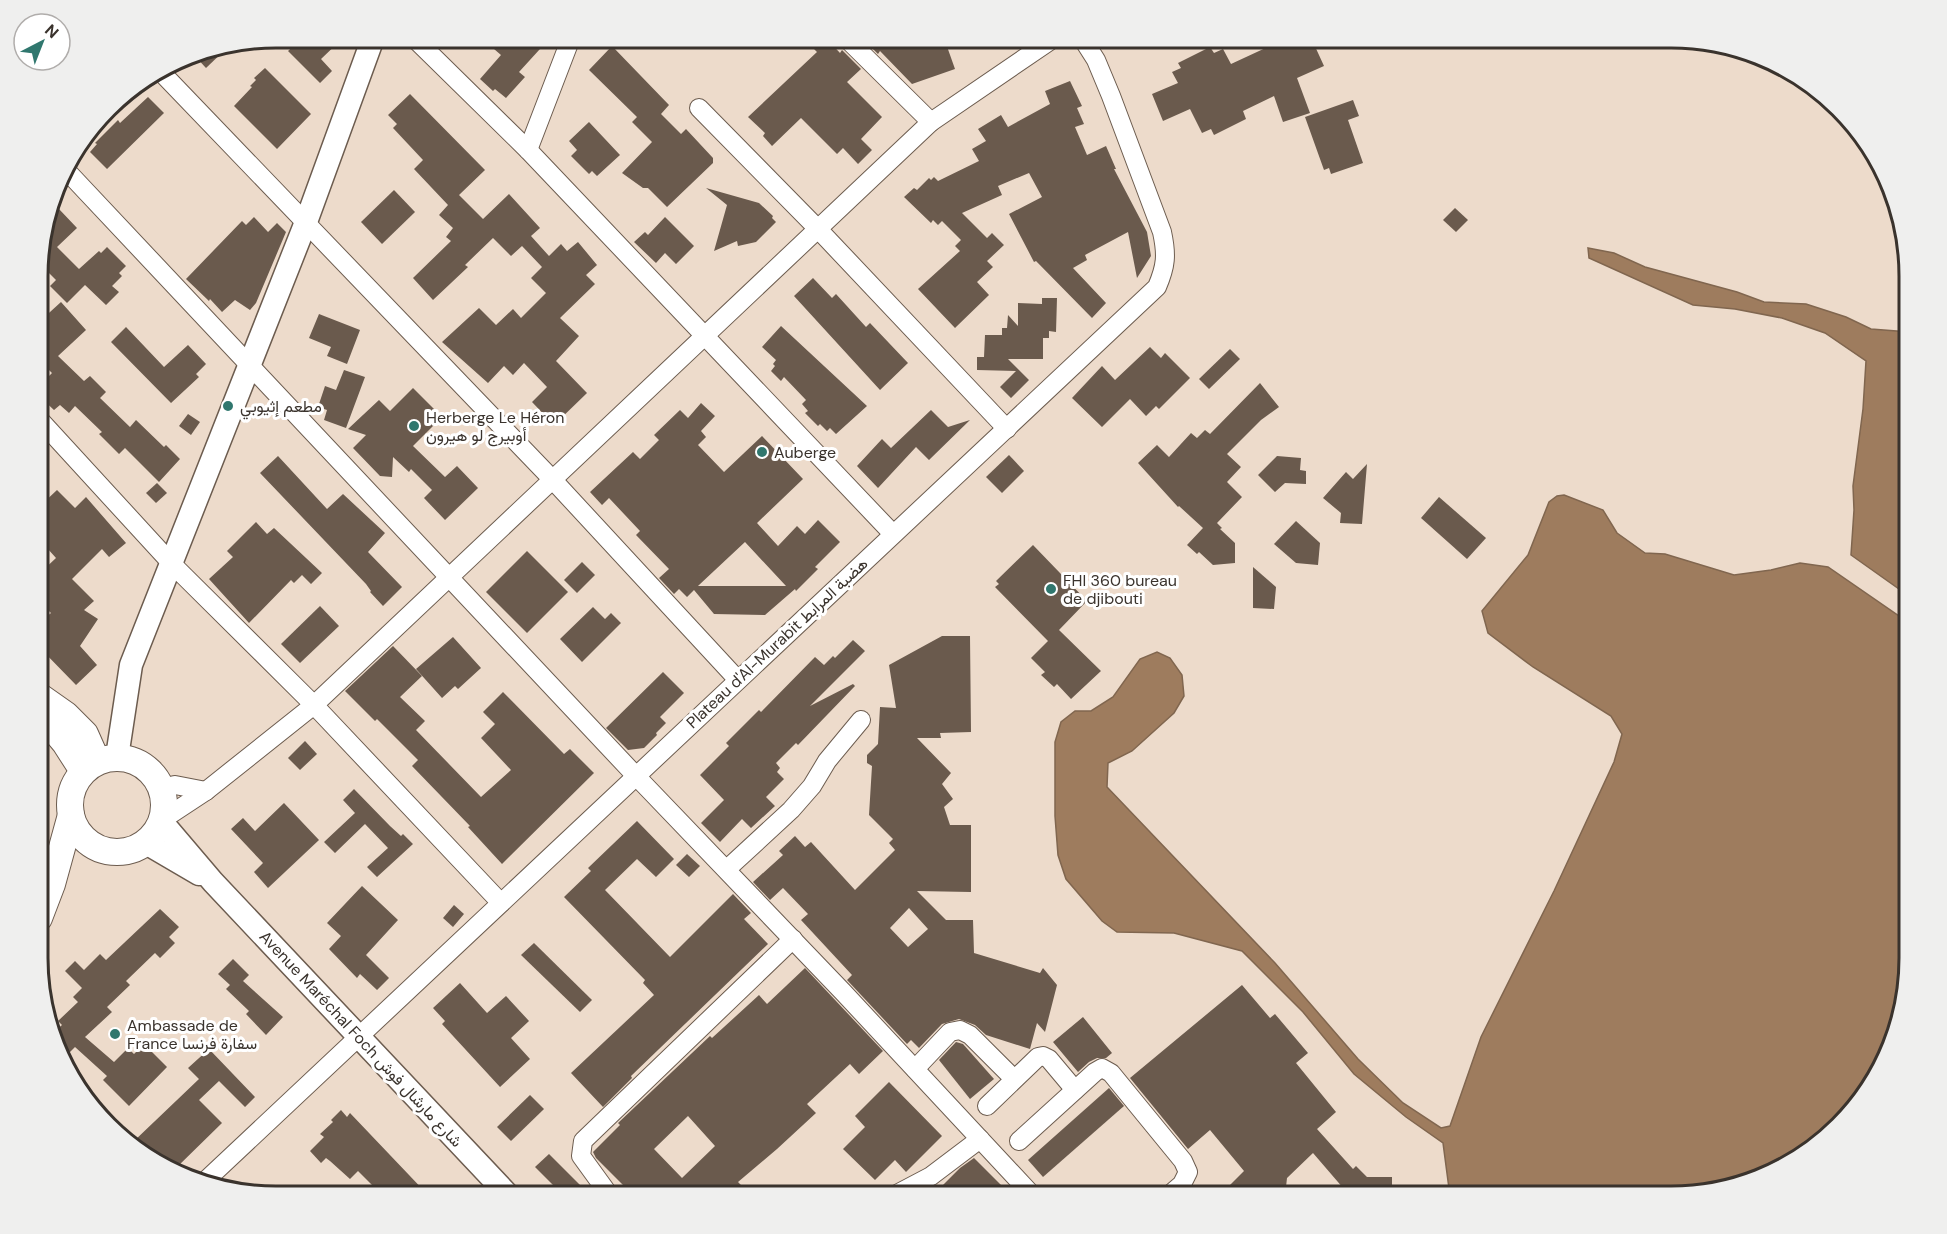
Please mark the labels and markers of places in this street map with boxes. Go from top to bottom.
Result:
place label: مطعم إثيوبي [240,396,322,420]
marker: مطعم إثيوبي [221,399,235,413]
place label: Herberge Le Héron أوبيرج لو هيرون [426,407,564,447]
marker: Herberge Le Héron أوبيرج لو هيرون [407,419,421,433]
place label: Auberge [774,442,836,463]
marker: Auberge [755,445,769,459]
place label: FHI 360 bureau de djibouti [1063,570,1177,609]
marker: FHI 360 bureau de djibouti [1044,582,1058,596]
place label: Ambassade de France سفارة فرنسا [127,1015,257,1054]
marker: Ambassade de France سفارة فرنسا [108,1027,122,1041]

